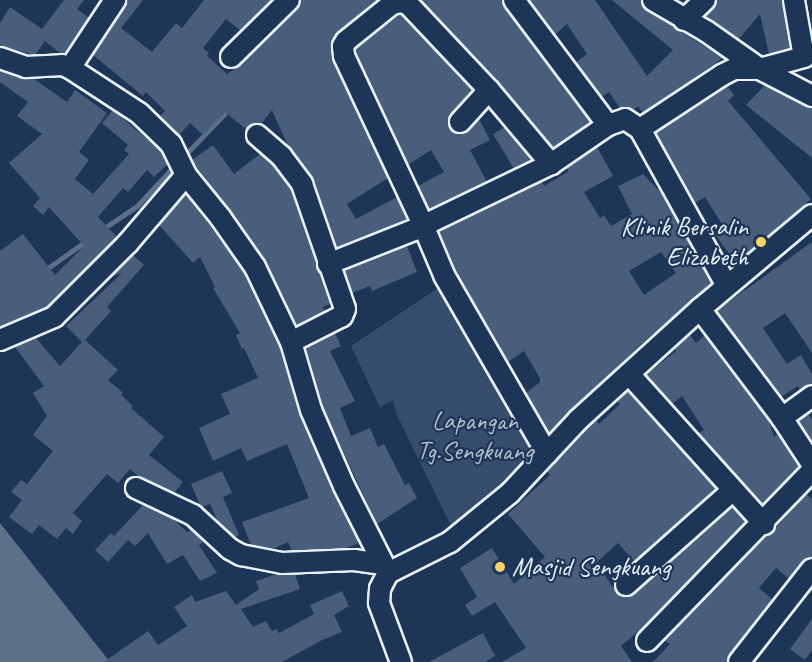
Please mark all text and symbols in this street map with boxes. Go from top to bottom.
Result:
place label: Klinik Bersalin Elizabeth [622,211,748,272]
marker: Klinik Bersalin Elizabeth [752,233,770,251]
park label: Lapangan Tg.Sengkuang [417,405,533,466]
place label: Masjid Sengkuang [512,551,670,583]
marker: Masjid Sengkuang [493,560,507,574]

